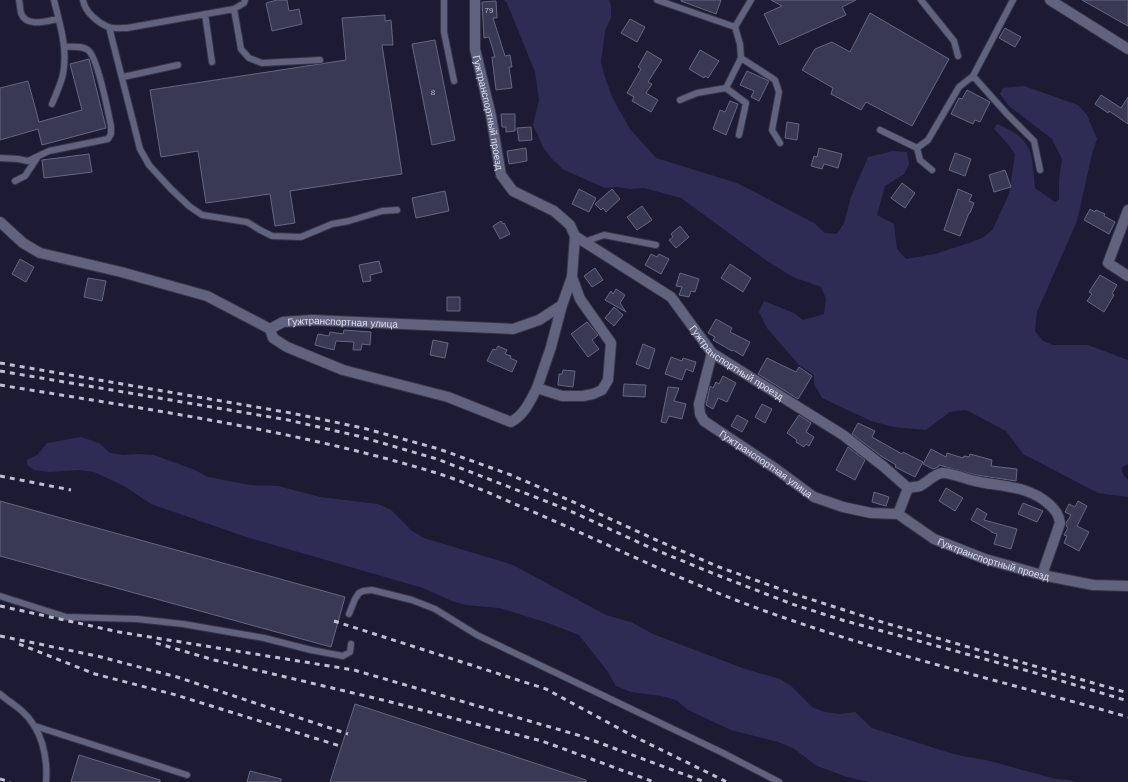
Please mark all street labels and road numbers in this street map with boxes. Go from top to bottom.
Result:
street label: Гужтранспортный проезд [471,54,506,171]
street label: Гужтранспортная улица [287,314,399,329]
street label: Гужтранспортный проезд [688,323,786,402]
street label: Гужтранспортная улица [718,428,815,500]
street label: Гужтранспортный проезд [936,536,1051,582]

